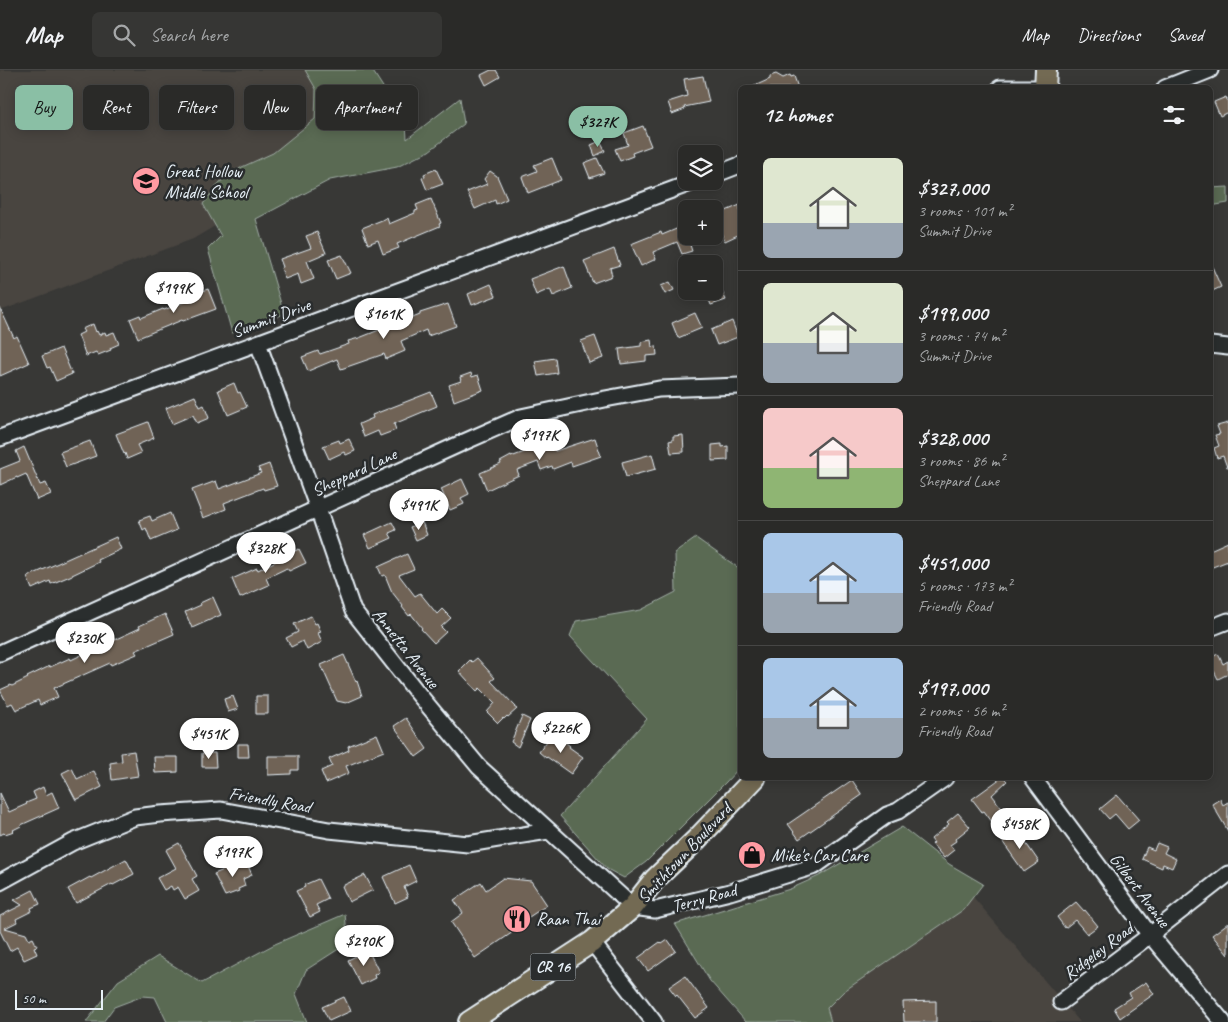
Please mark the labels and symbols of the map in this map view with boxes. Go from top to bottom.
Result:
pin: $327K [563,106,633,148]
place label: Great Hollow Middle School [165,160,251,203]
school or university icon: Great Hollow Middle School [131,166,161,196]
pin: $199K [139,272,209,314]
street label: Summit Drive [229,293,314,342]
pin: $161K [349,298,419,340]
pin: $197K [505,418,575,461]
street label: Sheppard Lane [308,442,401,501]
pin: $491K [384,488,454,531]
pin: $328K [231,532,301,574]
street label: Annetta Avenue [368,603,445,693]
pin: $230K [50,622,120,664]
pin: $226K [526,712,596,754]
pin: $451K [174,718,244,760]
street label: Friendly Road [227,782,315,819]
street label: Smithtown Boulevard [632,796,738,908]
pin: $458K [985,808,1055,850]
pin: $197K [198,836,268,878]
shop icon: Mike's Car Care [737,840,767,870]
place label: Mike's Car Care [771,844,869,866]
street label: Gilbert Avenue [1105,849,1176,932]
street label: Terry Road [669,878,741,917]
restaurant icon: Raan Thai [502,904,532,934]
place label: Raan Thai [536,908,603,930]
street label: Ridgeley Road [1059,916,1140,984]
pin: $290K [329,924,399,967]
road number: CR 16 [530,954,576,980]
scale bar [15,987,102,1010]

